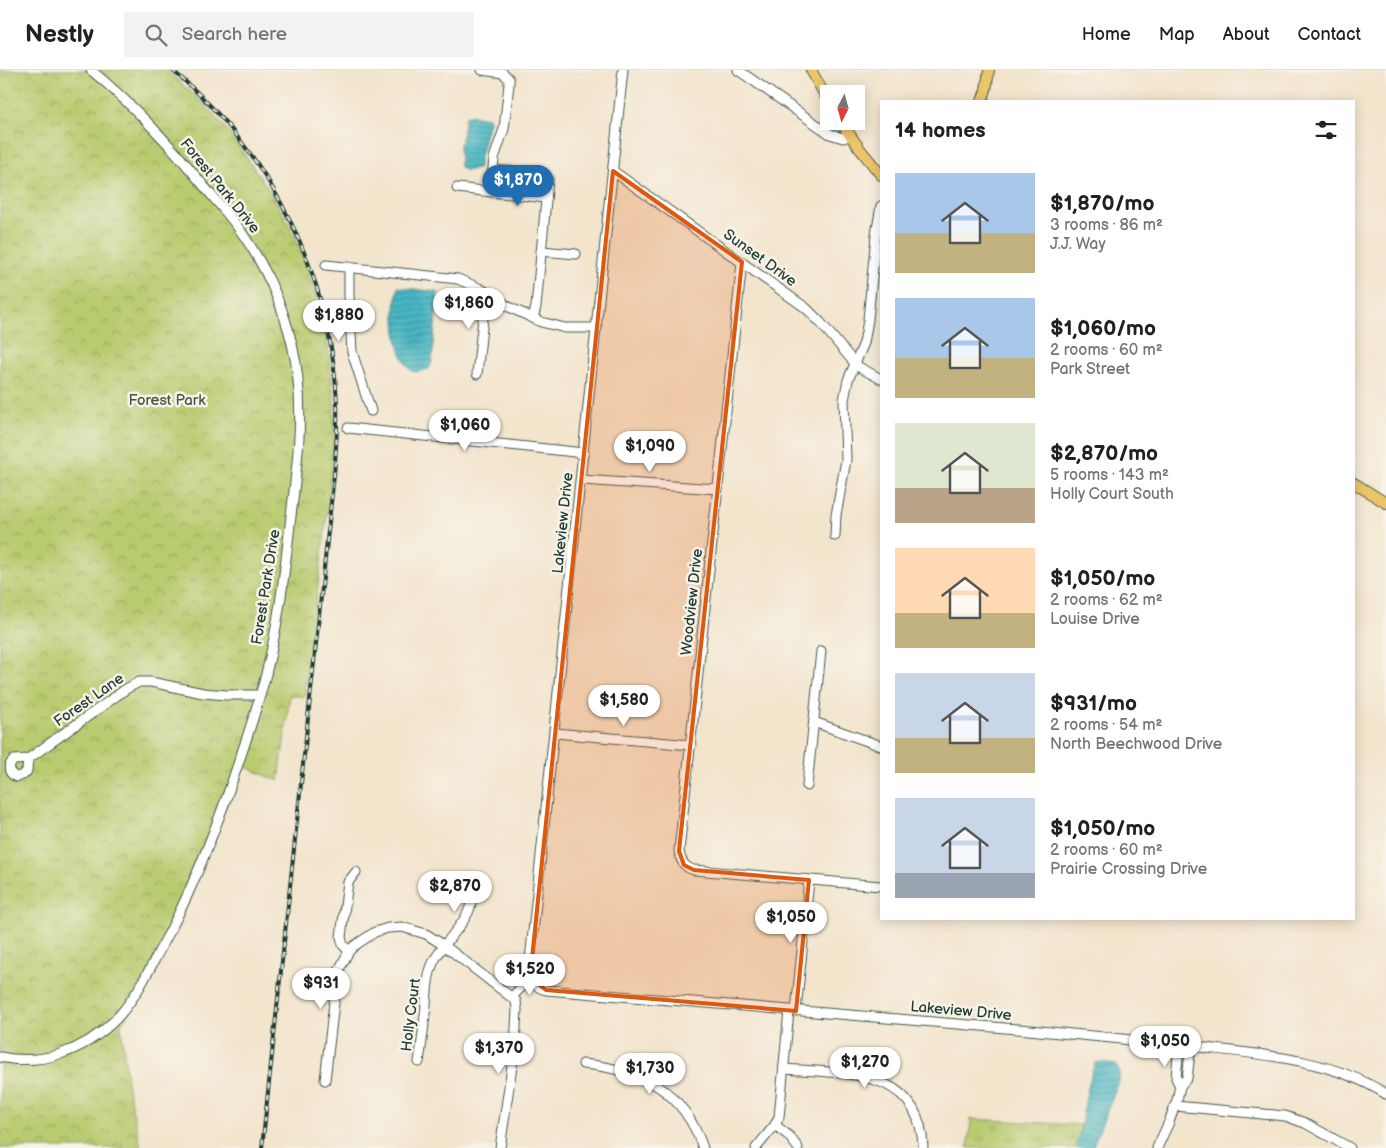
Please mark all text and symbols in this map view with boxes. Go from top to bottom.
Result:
search box [124,12,474,57]
text: Nestly [25,20,94,49]
icon: search [142,21,170,49]
text: Search here [182,23,287,46]
text: Home [1082,24,1131,45]
text: Map [1159,24,1195,45]
text: About [1223,24,1270,45]
text: Contact [1298,24,1361,45]
north arrow [820,85,865,130]
map controls [820,85,865,130]
icon: filters [1312,116,1340,144]
text: 14 homes [895,118,986,143]
street label: Forest Park Drive [176,135,264,237]
pin: $1,870 [477,164,559,207]
text: $1,870 [493,171,543,190]
text: $1,870/mo [1050,191,1154,216]
icon: home [935,193,995,253]
text: 3 rooms · 86 m² [1050,216,1163,235]
street label: Sunset Drive [720,225,801,291]
text: J.J. Way [1050,235,1106,254]
pin: $1,860 [428,288,510,330]
text: $1,860 [444,294,494,313]
pin: $1,880 [298,300,380,342]
text: $1,880 [314,306,364,325]
text: $1,060/mo [1050,316,1156,341]
icon: home [935,318,995,378]
text: 2 rooms · 60 m² [1050,341,1163,360]
text: Park Street [1050,360,1130,379]
park label: Forest Park [128,391,206,410]
pin: $1,060 [424,410,506,452]
text: $1,060 [440,416,490,435]
pin: $1,090 [609,430,691,473]
text: $1,090 [625,437,675,456]
text: $2,870/mo [1050,441,1158,466]
icon: home [935,443,995,503]
text: 5 rooms · 143 m² [1050,466,1169,485]
street label: Lakeview Drive [548,471,578,575]
text: Holly Court South [1050,485,1174,504]
street label: Forest Park Drive [248,528,285,646]
street label: Woodview Drive [677,547,707,656]
text: $1,050/mo [1050,566,1155,591]
icon: home [935,568,995,628]
text: 2 rooms · 62 m² [1050,591,1163,610]
text: Louise Drive [1050,610,1140,629]
street label: Forest Lane [50,669,128,731]
pin: $1,580 [583,684,665,727]
text: $1,580 [599,691,649,710]
text: $931/mo [1050,691,1137,716]
icon: home [935,693,995,753]
text: 2 rooms · 54 m² [1050,716,1162,735]
text: North Beechwood Drive [1050,735,1222,754]
text: $1,050/mo [1050,816,1155,841]
icon: home [935,818,995,878]
text: 2 rooms · 60 m² [1050,841,1163,860]
text: Prairie Crossing Drive [1050,860,1207,879]
pin: $2,870 [414,870,496,913]
text: $2,870 [429,877,481,896]
pin: $1,050 [750,902,832,944]
text: $1,050 [766,908,816,927]
pin: $1,520 [489,954,571,996]
text: $1,520 [505,960,555,979]
pin: $931 [291,968,351,1010]
text: $931 [303,974,339,993]
street label: Holly Court [397,977,425,1053]
street label: Lakeview Drive [910,997,1013,1025]
pin: $1,050 [1124,1026,1206,1068]
pin: $1,370 [458,1032,540,1075]
text: $1,050 [1140,1032,1190,1051]
text: $1,370 [475,1039,523,1058]
pin: $1,270 [824,1046,906,1089]
pin: $1,730 [609,1052,691,1095]
text: $1,270 [841,1053,889,1072]
text: $1,730 [626,1059,674,1078]

